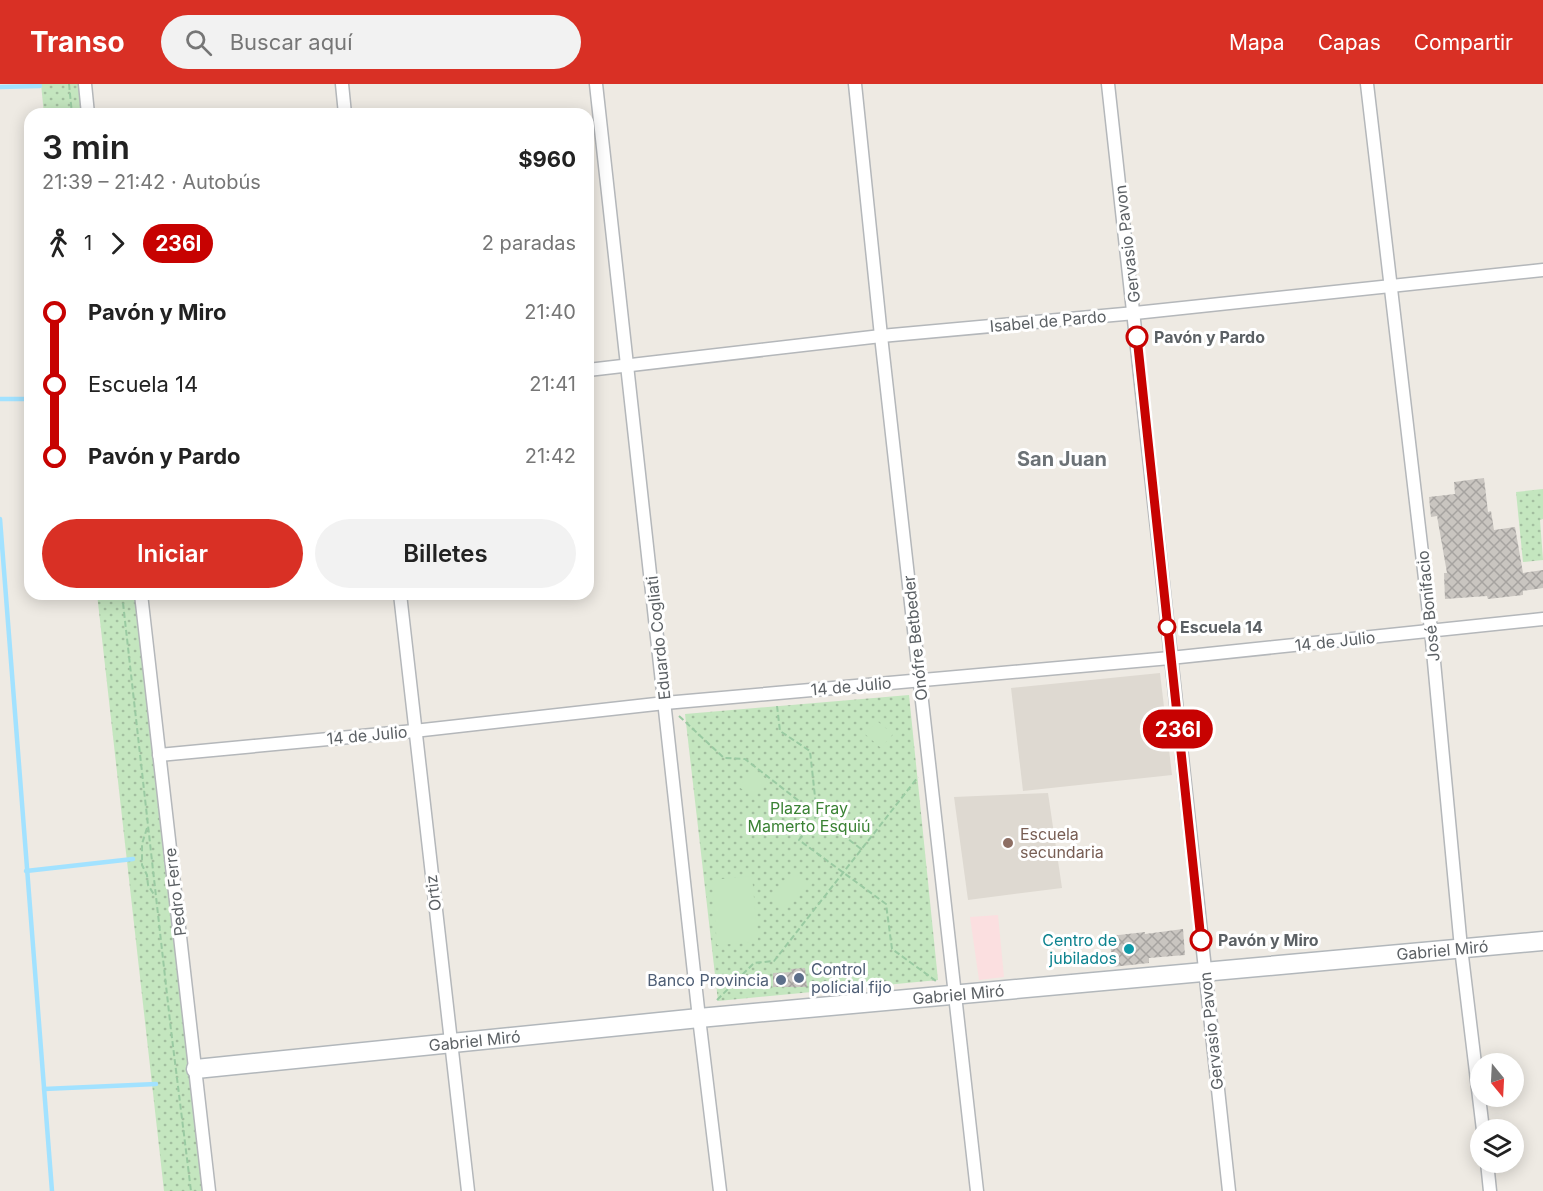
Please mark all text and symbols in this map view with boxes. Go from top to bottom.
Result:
search box [161,15,581,69]
text: Transo [30,25,125,59]
icon: search [182,26,215,59]
text: Buscar aquí [230,29,352,55]
text: Mapa [1229,30,1285,55]
text: Capas [1318,30,1381,55]
text: Compartir [1414,30,1513,55]
text: 3 min [42,127,130,167]
text: $960 [518,146,576,172]
text: 21:39 – 21:42 · Autobús [42,170,261,194]
street label: Gervasio Pavon [1110,184,1144,304]
icon: walk [42,227,75,260]
icon: forward [101,227,134,260]
text: 1 [84,231,92,255]
text: 236I [155,231,201,256]
text: 2 paradas [482,231,576,255]
text: Pavón y Miro [88,299,226,325]
text: 21:40 [524,300,576,324]
street label: Isabel de Pardo [989,306,1107,336]
marker: Pavón y Pardo [1126,326,1148,348]
place label: Pavón y Pardo [1154,327,1265,347]
text: Escuela 14 [88,371,198,397]
text: 21:41 [529,372,576,396]
text: Pavón y Pardo [88,443,241,469]
text: 21:42 [525,444,576,468]
district label: San Juan [1017,447,1107,471]
button: Iniciar [42,519,303,588]
button: Billetes [315,519,576,588]
street label: José Bonifacio [1412,549,1444,663]
street label: Onófre Betbeder [898,574,932,702]
street label: Eduardo Cogliati [642,575,674,701]
place label: Escuela 14 [1180,617,1263,637]
marker: Escuela 14 [1158,618,1176,636]
street label: 14 de Julio [1294,627,1376,655]
street label: 14 de Julio [810,673,892,699]
line badge: 236I [1136,710,1220,748]
text: 236I [1155,717,1201,742]
street label: 14 de Julio [326,722,408,748]
park label: Plaza Fray Mamerto Esquiú [748,798,870,836]
place label: Escuela secundaria [1020,824,1104,862]
marker: Escuela secundaria [1001,836,1015,850]
street label: Pedro Ferre [160,847,190,937]
street label: Ortiz [421,874,445,912]
marker: Pavón y Miro [1190,929,1212,951]
place label: Centro de jubilados [1042,930,1117,968]
place label: Pavón y Miro [1218,930,1319,950]
street label: Gabriel Miró [1395,936,1489,964]
marker: Centro de jubilados [1122,942,1136,956]
place label: Control policial fijo [811,959,892,997]
place label: Banco Provincia [647,970,769,990]
marker: Control policial fijo [792,971,806,985]
street label: Gervasio Pavon [1195,971,1227,1091]
marker: Banco Provincia [774,973,788,987]
street label: Gabriel Miró [911,980,1005,1008]
street label: Gabriel Miró [428,1026,521,1055]
north arrow [1470,1053,1524,1107]
map controls [1470,1053,1524,1173]
button: layers [1470,1119,1524,1173]

